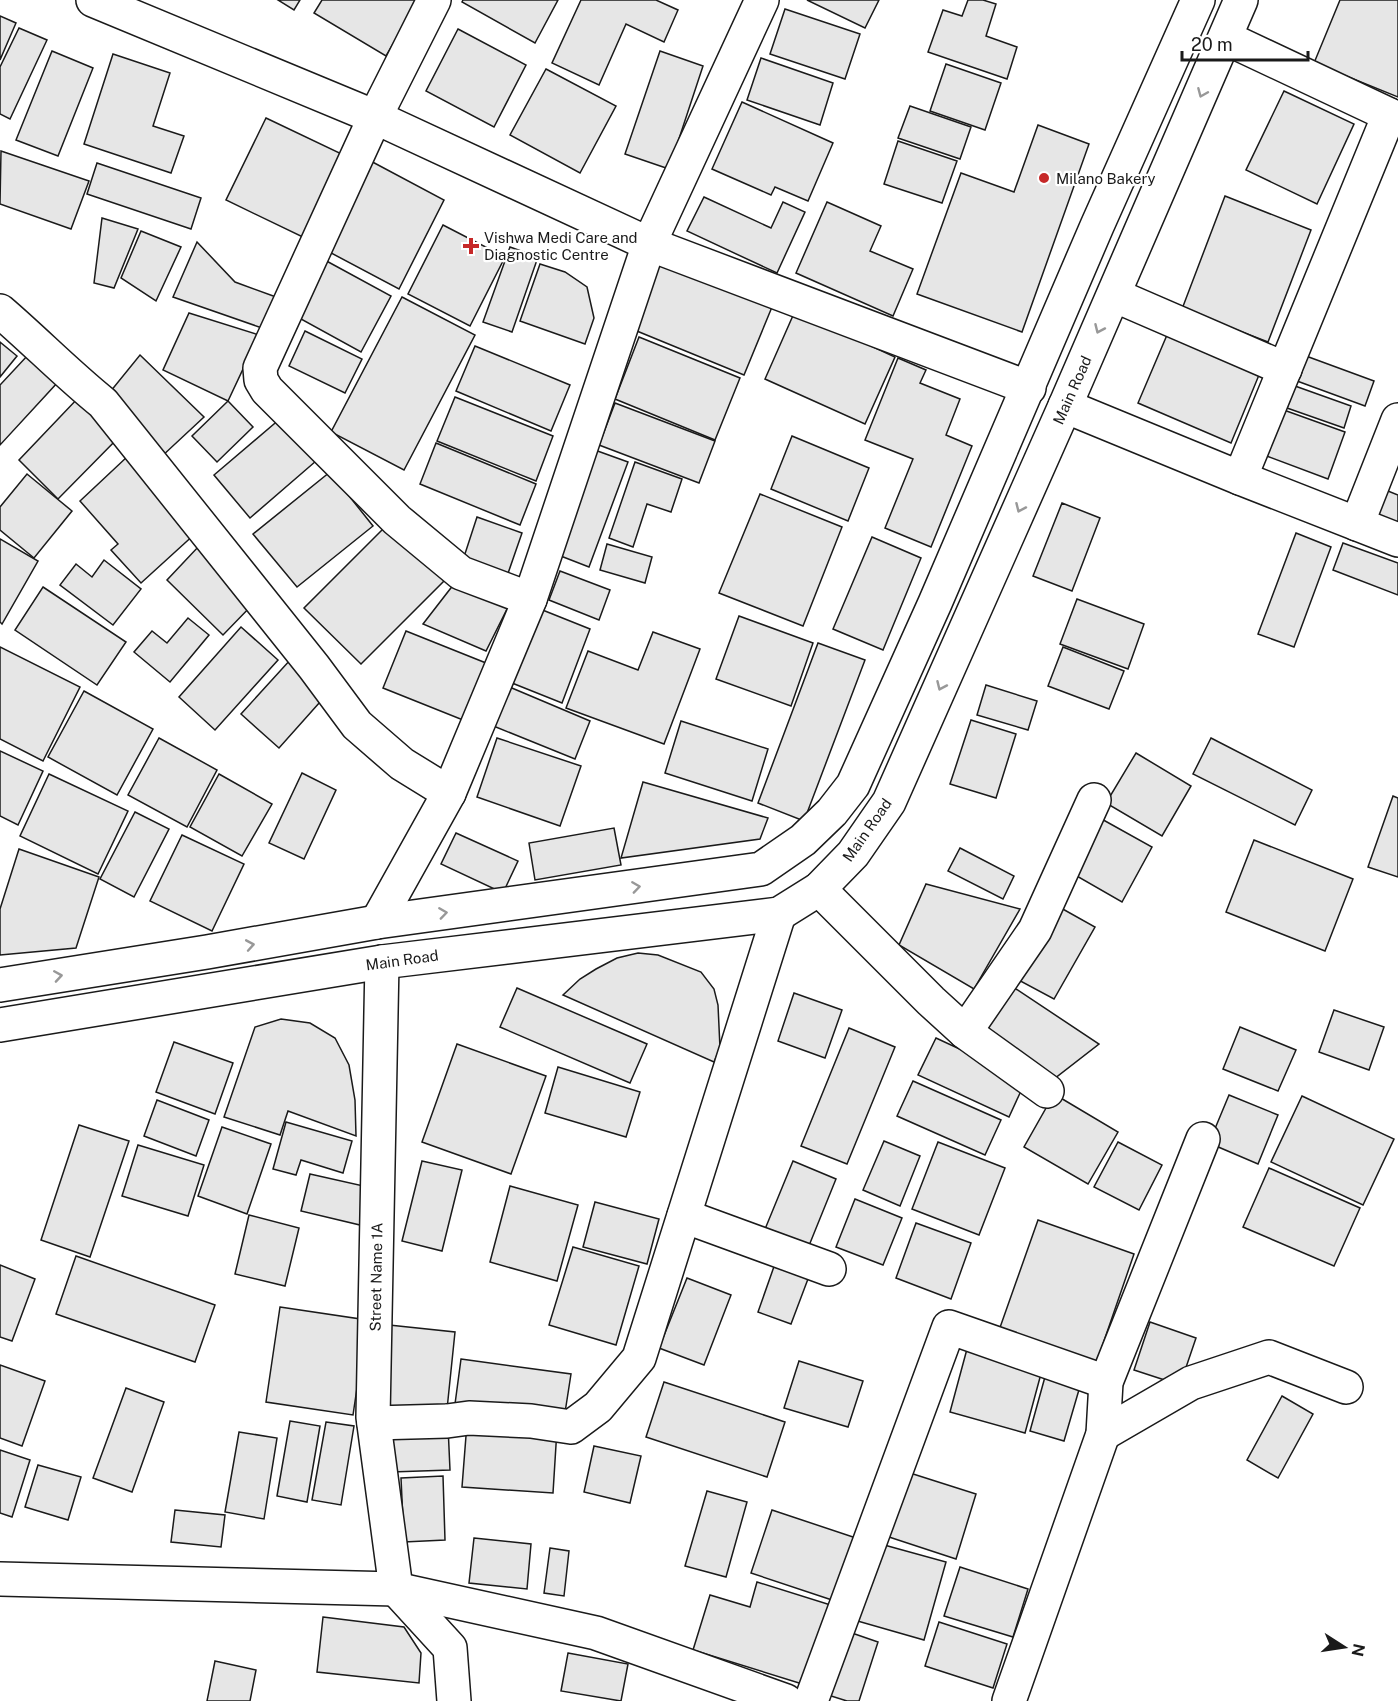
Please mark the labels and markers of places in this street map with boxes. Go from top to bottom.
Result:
place label: Milano Bakery [1056,170,1156,187]
marker: Milano Bakery [1037,171,1051,185]
place label: Vishwa Medi Care and Diagnostic Centre [484,229,638,263]
marker: Vishwa Medi Care and Diagnostic Centre [462,237,480,255]

